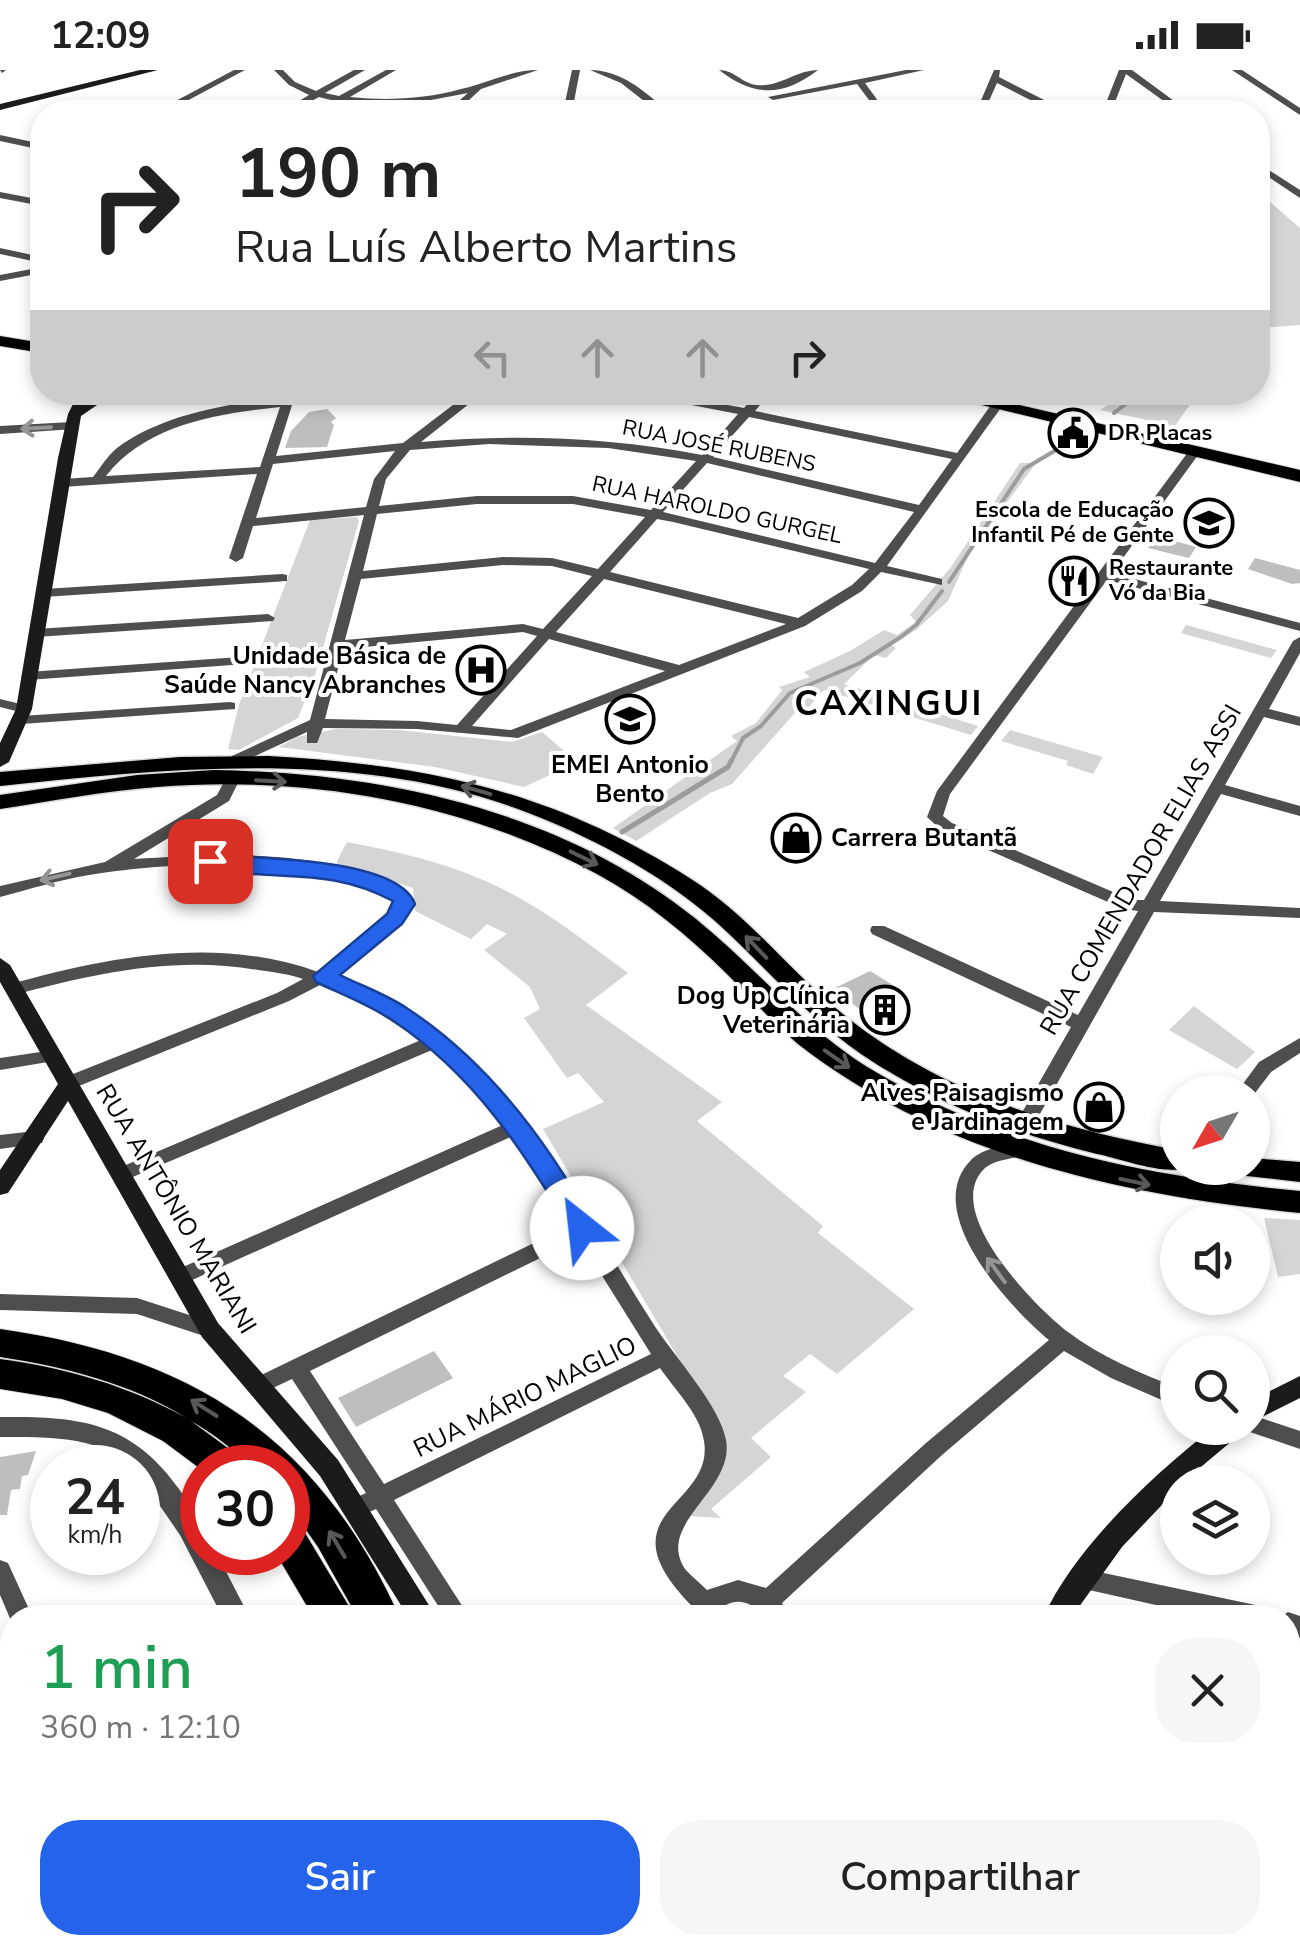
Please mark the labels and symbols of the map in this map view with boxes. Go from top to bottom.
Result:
public building icon: DR Placas [1047,407,1099,459]
street label: RUA JOSÉ RUBENS [620,413,818,479]
place label: DR Placas [1108,418,1212,448]
one-way arrow [20,419,52,438]
street label: RUA HAROLDO GURGEL [589,469,845,551]
place label: Escola de Educação Infantil Pé de Gente [971,495,1174,550]
school or university icon: Escola de Educação Infantil Pé de Gente [1183,497,1235,549]
place label: Restaurante Vó da Bia [1108,553,1233,608]
restaurant icon: Restaurante Vó da Bia [1048,555,1100,607]
place label: Unidade Básica de Saúde Nancy Abranches [164,639,446,702]
hospital icon: Unidade Básica de Saúde Nancy Abranches [455,644,507,696]
district label: CAXINGUI [794,680,984,727]
school or university icon: EMEI Antonio Bento [604,693,656,745]
street label: RUA COMENDADOR ELIAS ASSI [1032,699,1250,1041]
place label: EMEI Antonio Bento [551,748,709,811]
one-way arrow [254,772,286,791]
one-way arrow [461,780,492,798]
shop icon: Carrera Butantã [770,812,822,864]
pin [168,819,253,904]
place label: Carrera Butantã [831,821,1017,855]
one-way arrow [568,850,598,869]
one-way arrow [39,869,71,887]
one-way arrow [744,935,768,959]
place label: Dog Up Clínica Veterinária [677,979,850,1042]
building icon: Dog Up Clínica Veterinária [859,984,911,1036]
one-way arrow [823,1048,851,1069]
north arrow [1160,1075,1270,1185]
place label: Alves Paisagismo e Jardinagem [861,1076,1064,1139]
street label: RUA ANTÔNIO MARIANI [88,1078,264,1340]
shop icon: Alves Paisagismo e Jardinagem [1073,1081,1125,1133]
one-way arrow [1118,1174,1150,1193]
position arrow [530,1176,634,1280]
one-way arrow [986,1257,1007,1284]
street label: RUA MÁRIO MAGLIO [408,1328,642,1466]
one-way arrow [190,1398,219,1419]
speed limit sign: 30 [180,1445,310,1575]
one-way arrow [327,1530,347,1559]

